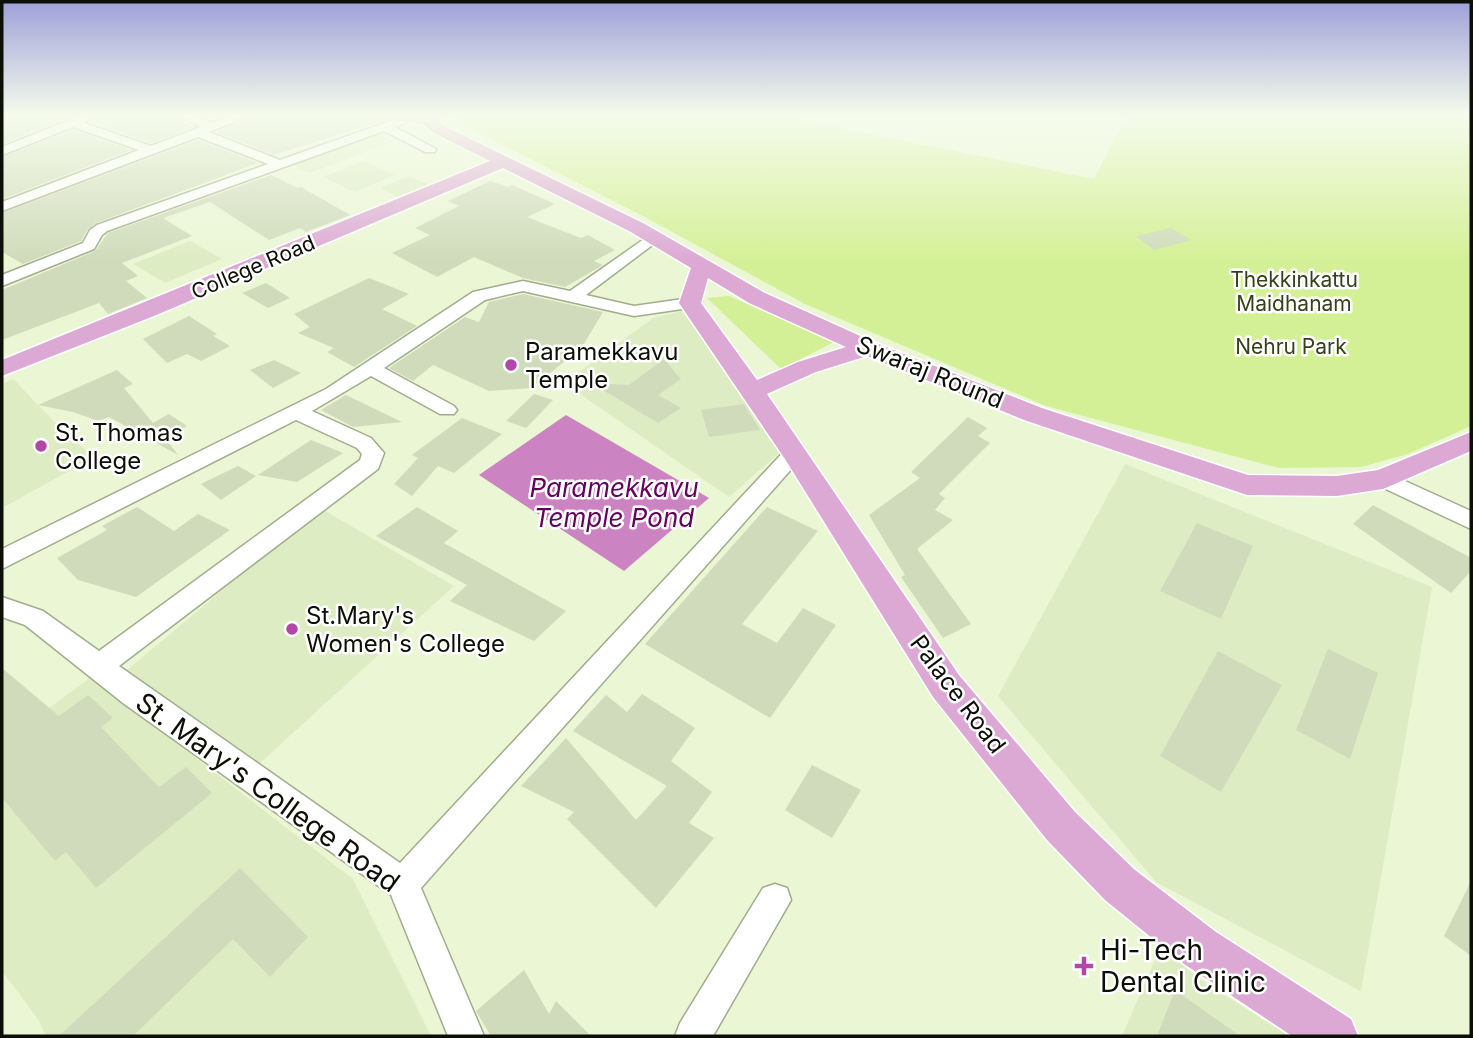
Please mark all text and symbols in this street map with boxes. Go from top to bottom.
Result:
street label: College Road [187,230,319,304]
park label: Thekkinkattu Maidhanam [1230,267,1358,316]
street label: Swaraj Round [852,329,1008,415]
park label: Nehru Park [1235,334,1347,359]
place label: Paramekkavu Temple [525,337,678,394]
marker: Paramekkavu Temple [503,357,519,373]
place label: St. Thomas College [55,418,183,475]
marker: St. Thomas College [33,438,49,454]
water label: Paramekkavu Temple Pond [529,472,699,533]
place label: St.Mary's Women's College [306,601,505,658]
marker: St.Mary's Women's College [284,621,300,637]
street label: Palace Road [904,629,1012,759]
street label: St. Mary's College Road [129,685,407,899]
place label: Hi-Tech Dental Clinic [1100,933,1266,999]
marker: Hi-Tech Dental Clinic [1074,956,1094,976]

